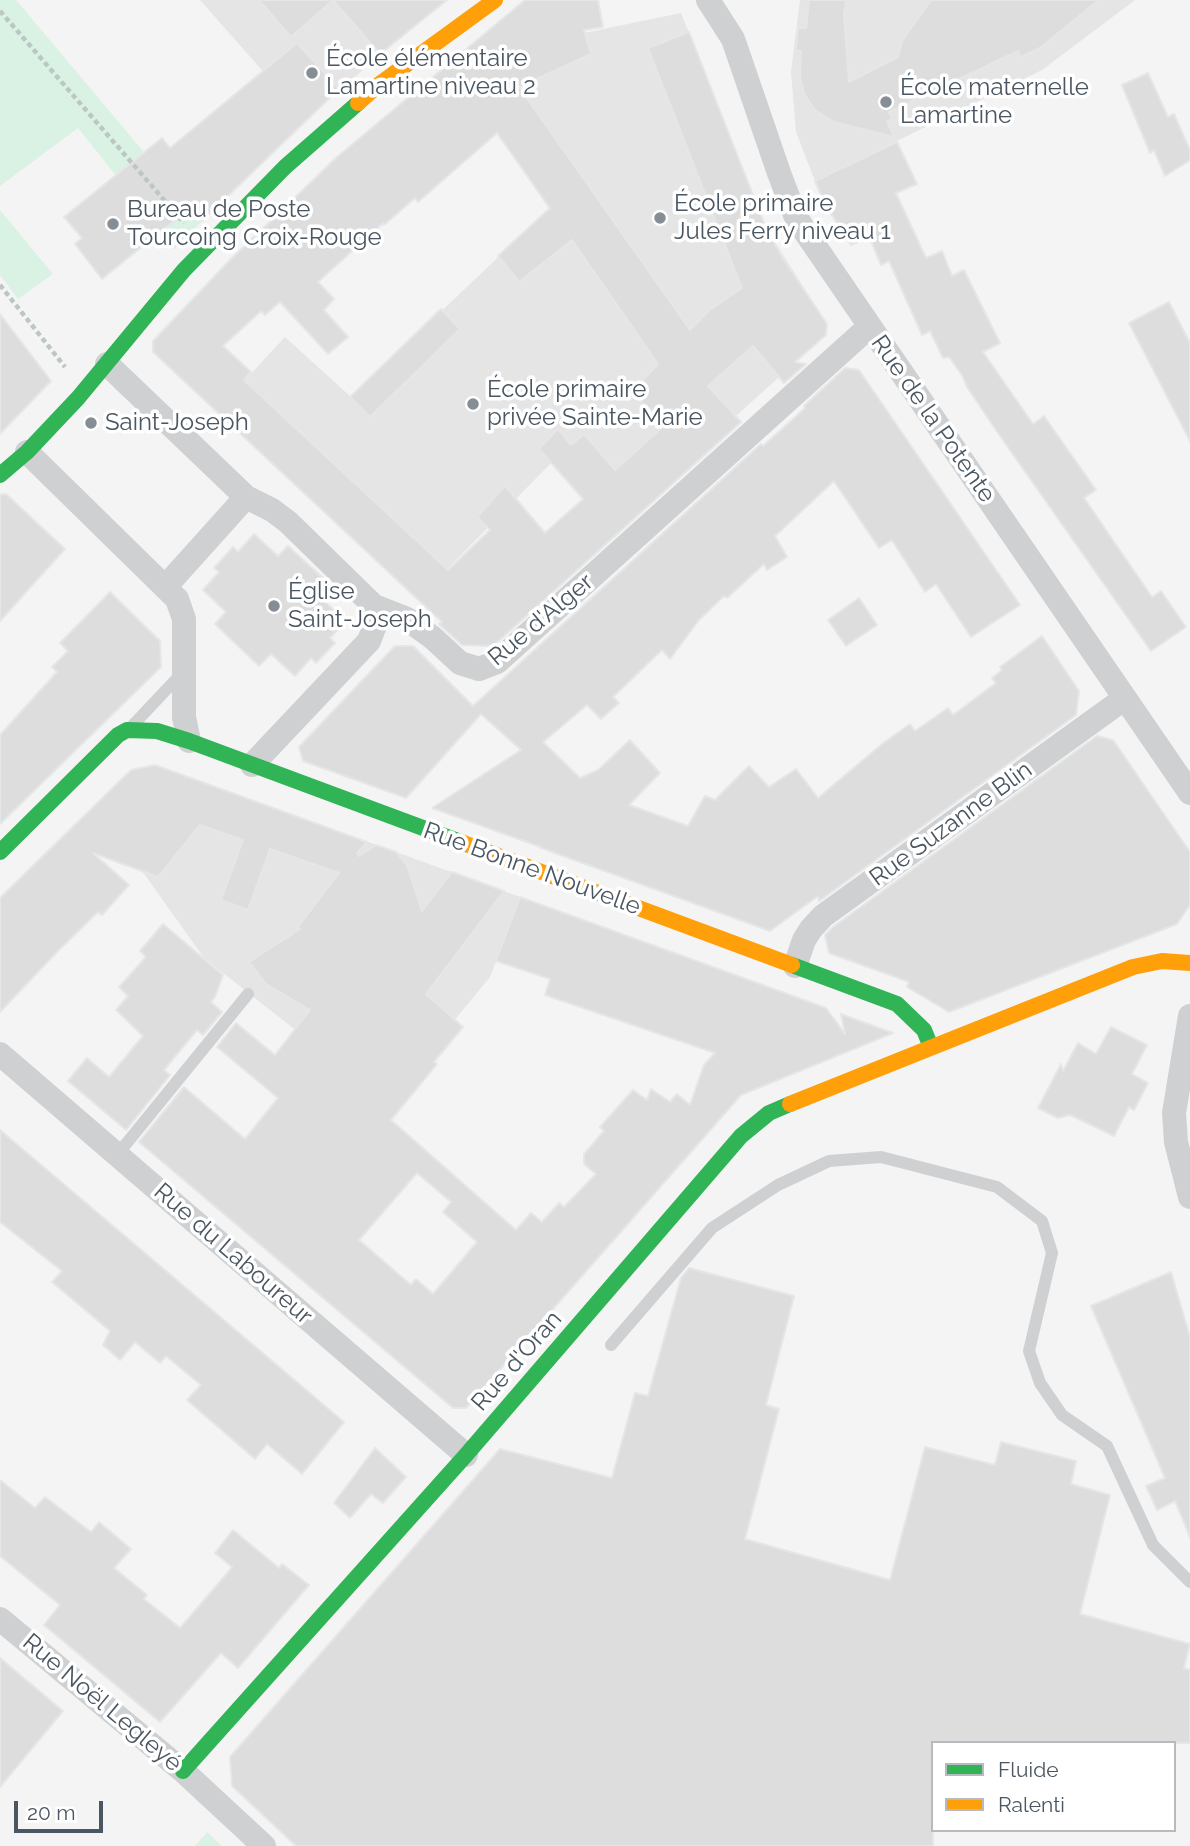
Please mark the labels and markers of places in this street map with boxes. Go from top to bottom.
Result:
place label: École élémentaire Lamartine niveau 2 [326,45,536,101]
marker: École élémentaire Lamartine niveau 2 [304,65,320,81]
place label: École maternelle Lamartine [900,74,1089,130]
marker: École maternelle Lamartine [878,94,894,110]
place label: École primaire Jules Ferry niveau 1 [674,190,891,246]
place label: Bureau de Poste Tourcoing Croix-Rouge [127,196,382,252]
marker: École primaire Jules Ferry niveau 1 [652,210,668,226]
marker: Bureau de Poste Tourcoing Croix-Rouge [105,216,121,232]
place label: École primaire privée Sainte-Marie [487,376,703,432]
marker: École primaire privée Sainte-Marie [465,396,481,412]
place label: Saint-Joseph [105,409,249,437]
marker: Saint-Joseph [83,415,99,431]
place label: Église Saint-Joseph [288,578,432,634]
marker: Église Saint-Joseph [266,598,282,614]

